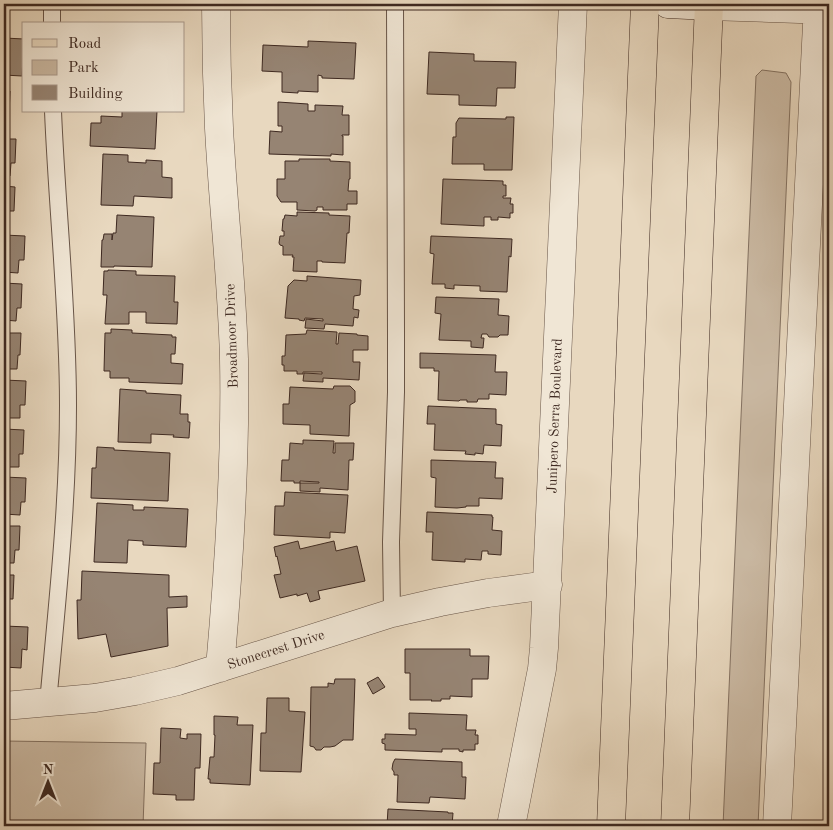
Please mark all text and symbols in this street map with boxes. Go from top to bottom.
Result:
legend [22,22,185,112]
text: Road [68,37,102,52]
text: Park [68,61,99,76]
text: Building [68,87,123,102]
street label: Broadmoor Drive [223,283,241,389]
street label: Junipero Serra Boulevard [545,338,565,494]
street label: Stonecrest Drive [226,628,326,672]
north arrow [22,758,72,808]
text: N [43,763,54,777]

